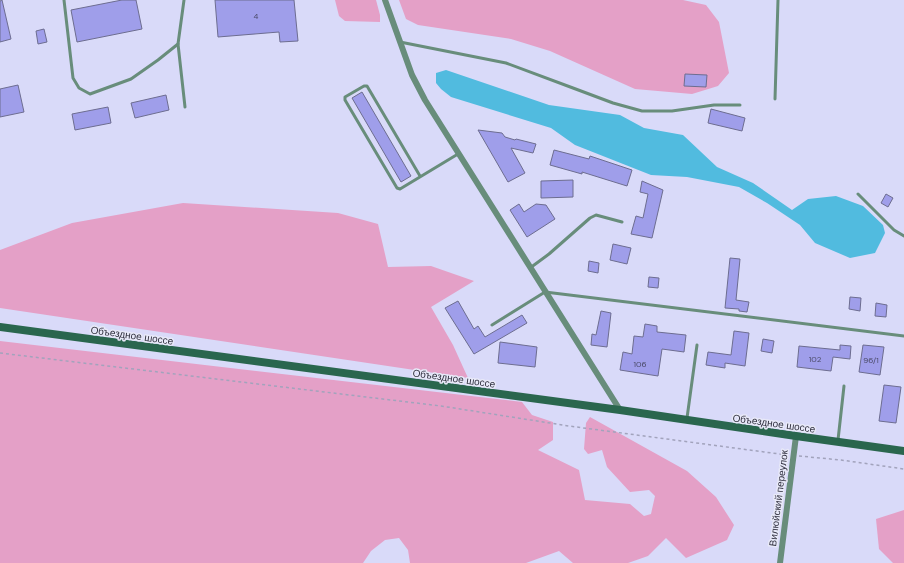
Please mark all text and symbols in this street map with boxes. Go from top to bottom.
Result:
house number: 4 [254,11,259,21]
street label: Объездное шоссе [90,323,175,348]
house number: 102 [809,354,822,364]
house number: 96/1 [863,355,879,365]
house number: 106 [634,359,647,369]
street label: Объездное шоссе [412,366,497,391]
street label: Объездное шоссе [732,411,817,436]
street label: Вилюйский переулок [766,448,791,547]

